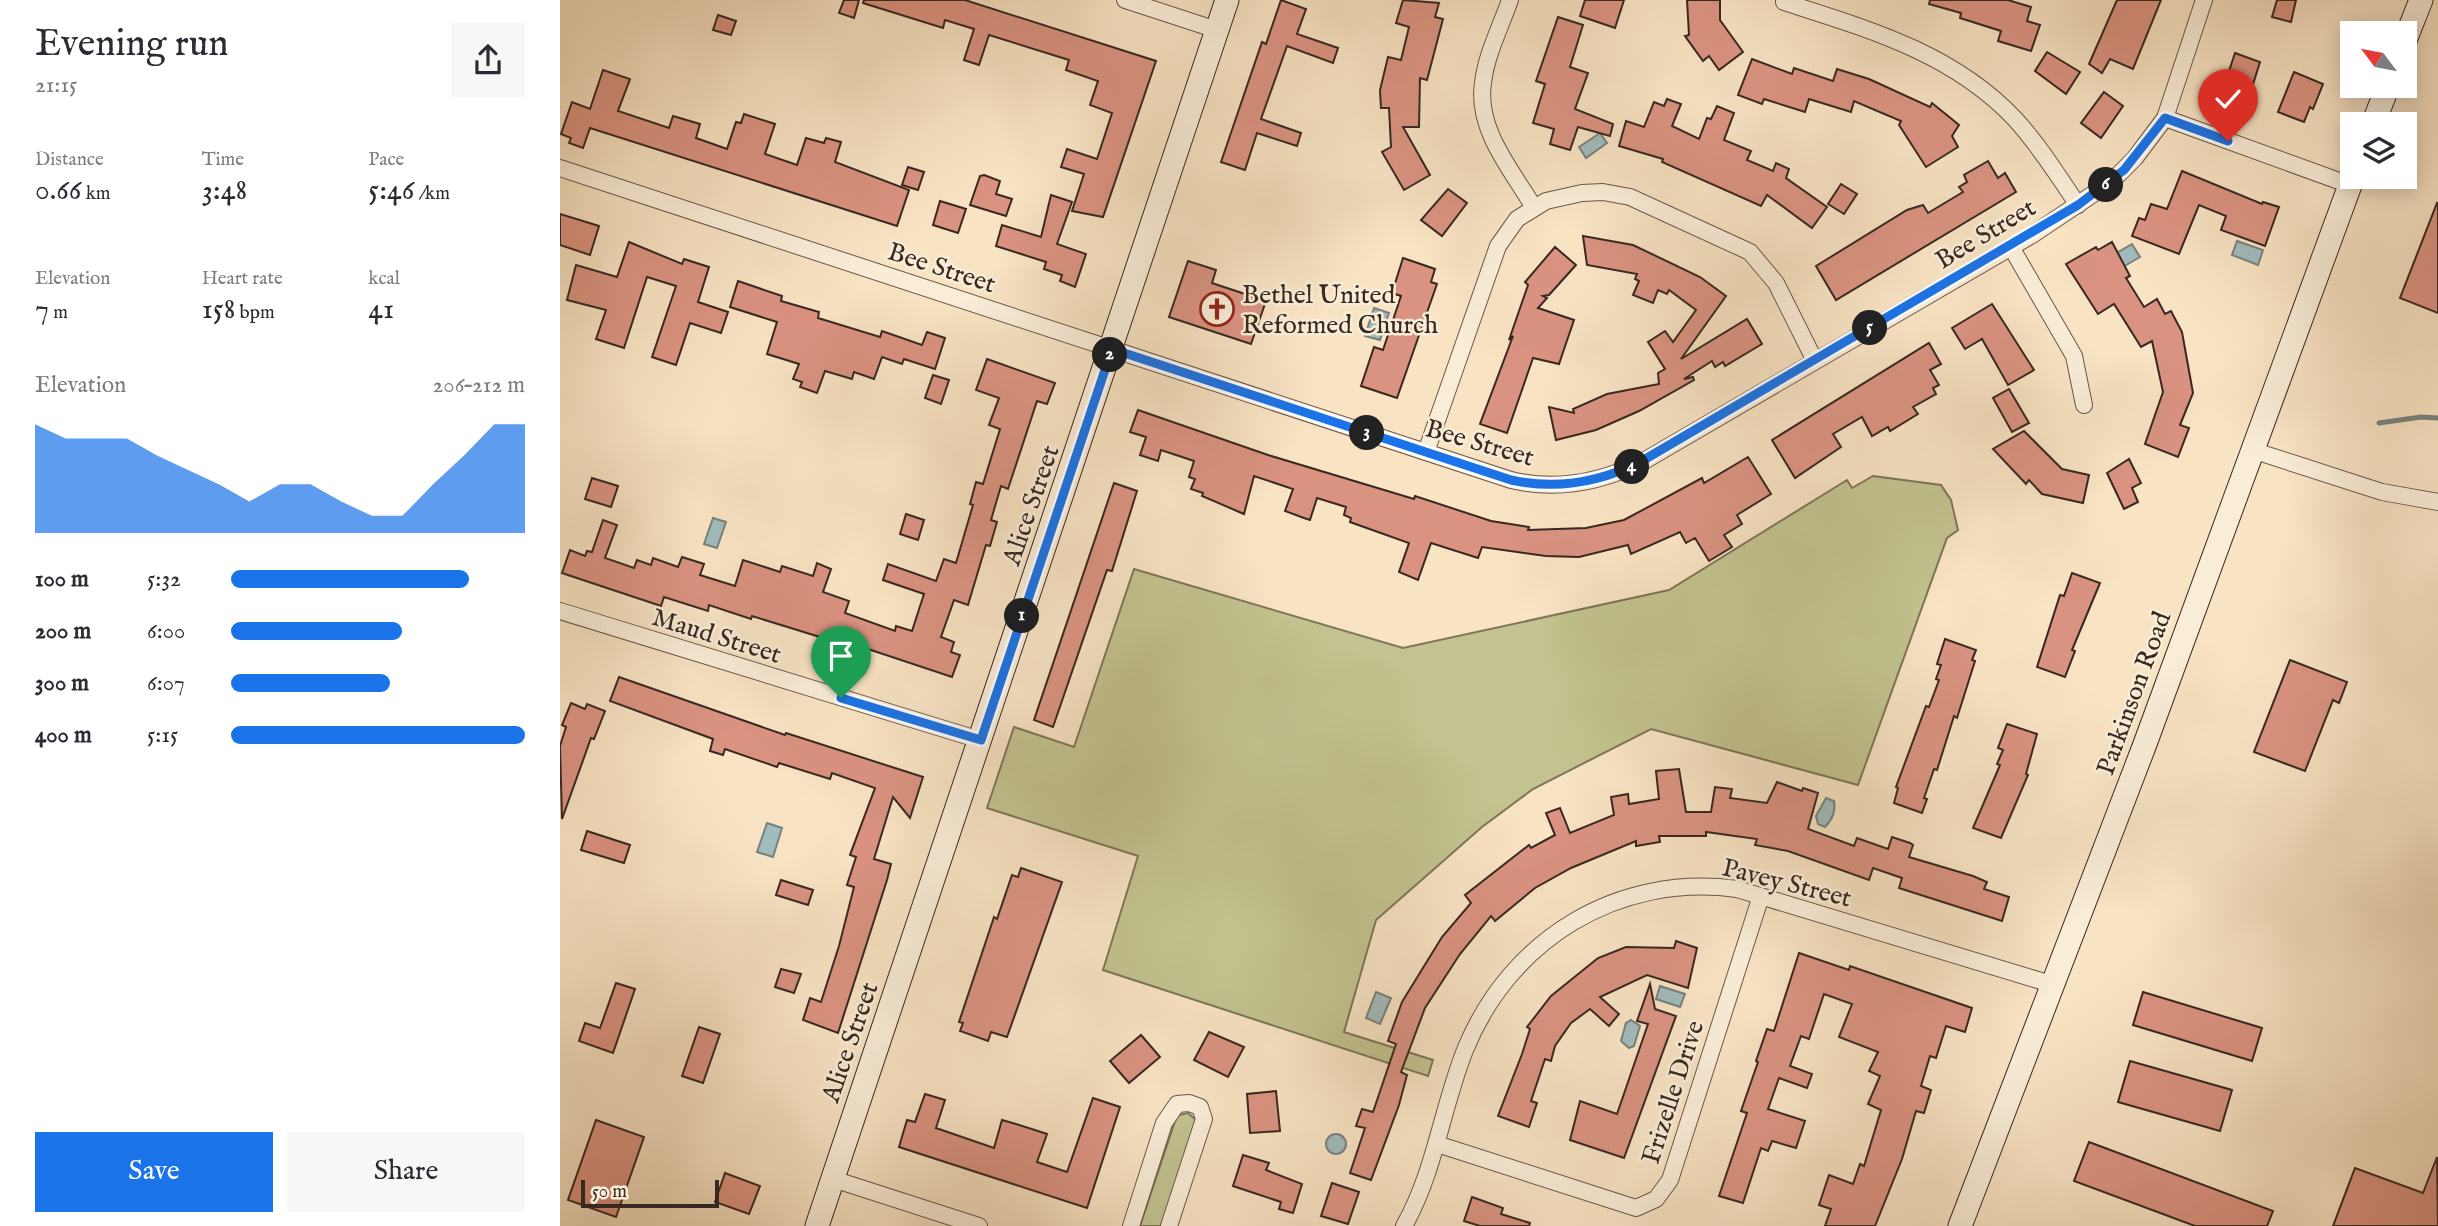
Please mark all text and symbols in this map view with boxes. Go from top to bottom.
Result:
text: Evening run [35,21,229,69]
north arrow [2340,21,2417,98]
map controls [2340,21,2417,189]
button: share [451,23,525,97]
pin [2198,69,2258,141]
text: 21:15 [35,71,77,100]
icon: check [2209,80,2247,118]
button: layers [2340,112,2417,189]
text: Distance [35,148,104,172]
text: Time [202,148,244,172]
text: Pace [368,148,404,172]
pin: 6 [2088,168,2124,202]
text: 0.66 [35,172,81,210]
text: 3:48 [202,172,247,210]
text: 5:46 [368,172,414,210]
text: 6 [2101,172,2110,196]
text: km [81,182,110,206]
text: /km [414,182,450,206]
street label: Bee Street [1930,191,2042,277]
street label: Bee Street [883,236,1000,301]
text: Elevation [35,267,110,291]
text: Heart rate [202,267,283,291]
text: kcal [368,267,400,291]
place label: Bethel United Reformed Church [1242,279,1438,342]
church icon: Bethel United Reformed Church [1198,290,1236,328]
text: 7 [35,291,49,329]
text: 158 [202,291,235,329]
text: 41 [368,291,394,329]
text: m [49,301,68,325]
text: bpm [235,301,275,325]
pin: 5 [1852,310,1888,346]
text: 5 [1866,315,1873,339]
pin: 2 [1092,338,1128,372]
text: 2 [1105,342,1114,366]
text: Elevation [35,371,126,400]
text: 206–212 m [433,371,525,400]
street label: Bee Street [1422,412,1538,475]
pin: 3 [1350,416,1384,450]
text: 3 [1363,420,1370,444]
street label: Alice Street [995,441,1067,571]
pin: 4 [1614,449,1650,484]
text: 4 [1627,454,1636,478]
text: 100 m [35,565,89,594]
text: 5:32 [147,565,181,594]
pin: 1 [1004,598,1040,634]
street label: Maud Street [648,601,785,672]
text: 1 [1018,603,1025,627]
street label: Parkinson Road [2090,607,2179,780]
text: 200 m [35,617,91,646]
text: 6:00 [147,617,185,646]
pin [811,626,871,698]
icon: arrive [822,637,860,675]
text: 300 m [35,669,89,698]
text: 6:07 [147,669,185,698]
text: 400 m [35,721,92,750]
text: 5:15 [147,721,178,750]
street label: Pavey Street [1718,851,1855,915]
street label: Alice Street [814,978,886,1108]
street label: Frizelle Drive [1635,1016,1712,1168]
button: Save [35,1132,273,1212]
button: Share [287,1132,525,1212]
scale bar [581,1177,719,1209]
text: 50 m [592,1180,627,1204]

